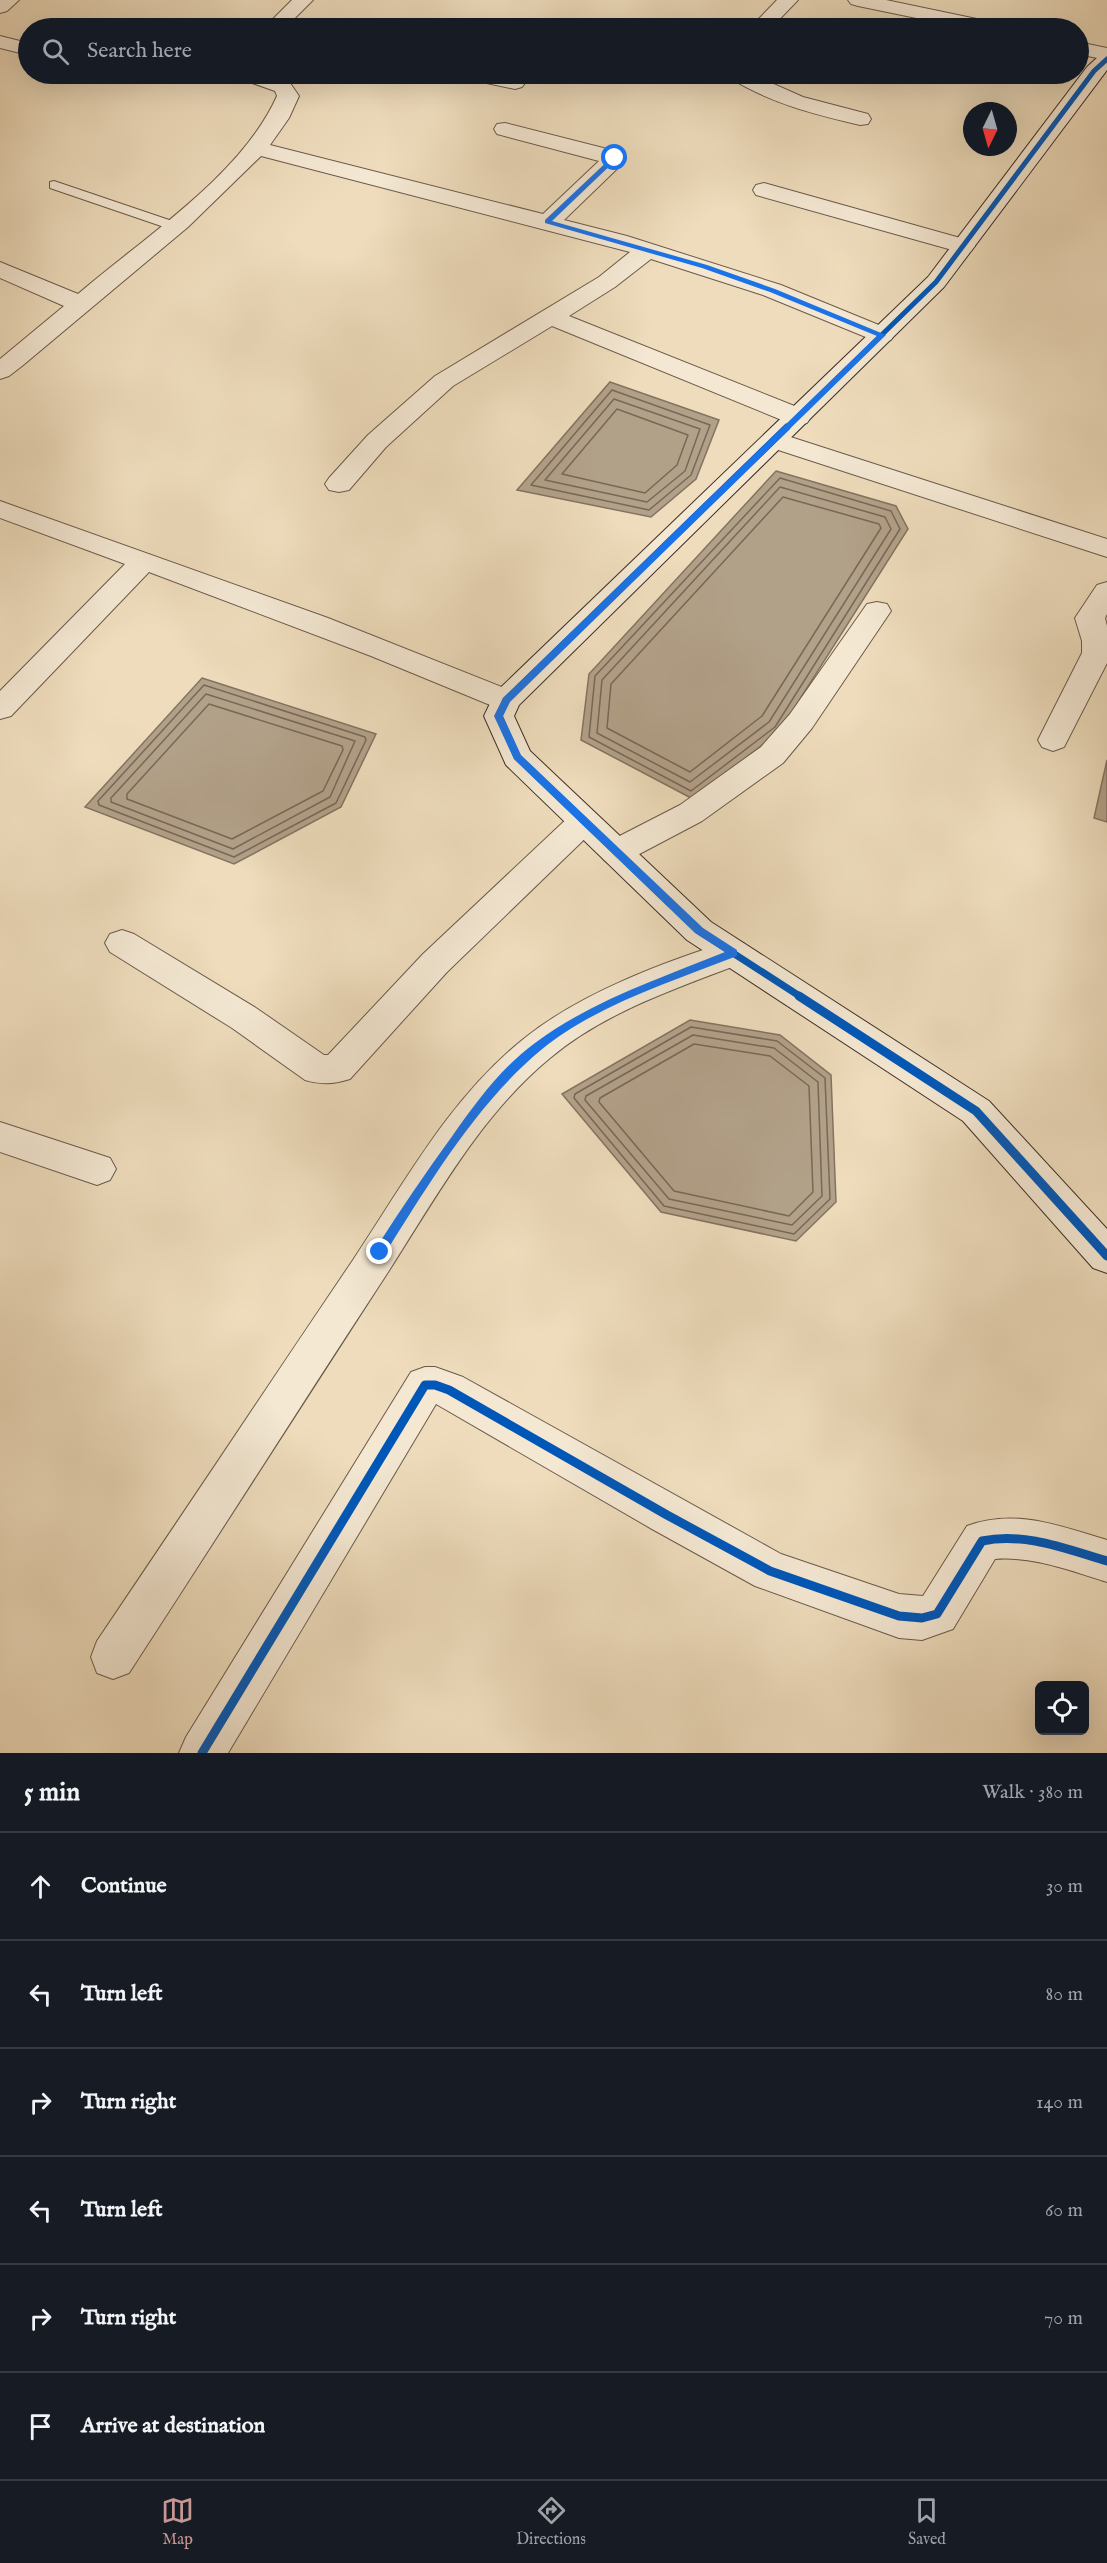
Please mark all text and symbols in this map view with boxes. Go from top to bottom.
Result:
search box [18,18,1089,84]
icon: search [39,35,72,68]
text: Search here [87,37,192,65]
north arrow [963,102,1017,156]
route start [601,144,627,170]
route end [366,1238,392,1264]
map controls [1035,1681,1089,1735]
button: locate [1035,1681,1089,1735]
text: 5 min [24,1776,80,1809]
text: Walk · 380 m [982,1780,1083,1805]
icon: ahead [24,1870,57,1903]
text: Continue [81,1872,167,1900]
text: 30 m [1046,1874,1083,1899]
icon: left [24,1978,57,2011]
text: Turn left [81,1980,163,2008]
text: 80 m [1046,1982,1083,2007]
icon: right [24,2086,57,2119]
text: Turn right [81,2088,176,2116]
text: 140 m [1036,2090,1083,2115]
icon: left [24,2194,57,2227]
text: Turn left [81,2196,163,2224]
text: 60 m [1045,2198,1083,2223]
icon: right [24,2302,57,2335]
text: Turn right [81,2304,176,2332]
text: 70 m [1044,2306,1083,2331]
icon: arrive [24,2410,57,2443]
text: Arrive at destination [81,2412,265,2440]
tab: Map [161,2494,194,2550]
tab: Directions [516,2494,586,2550]
tab: Saved [908,2494,946,2550]

